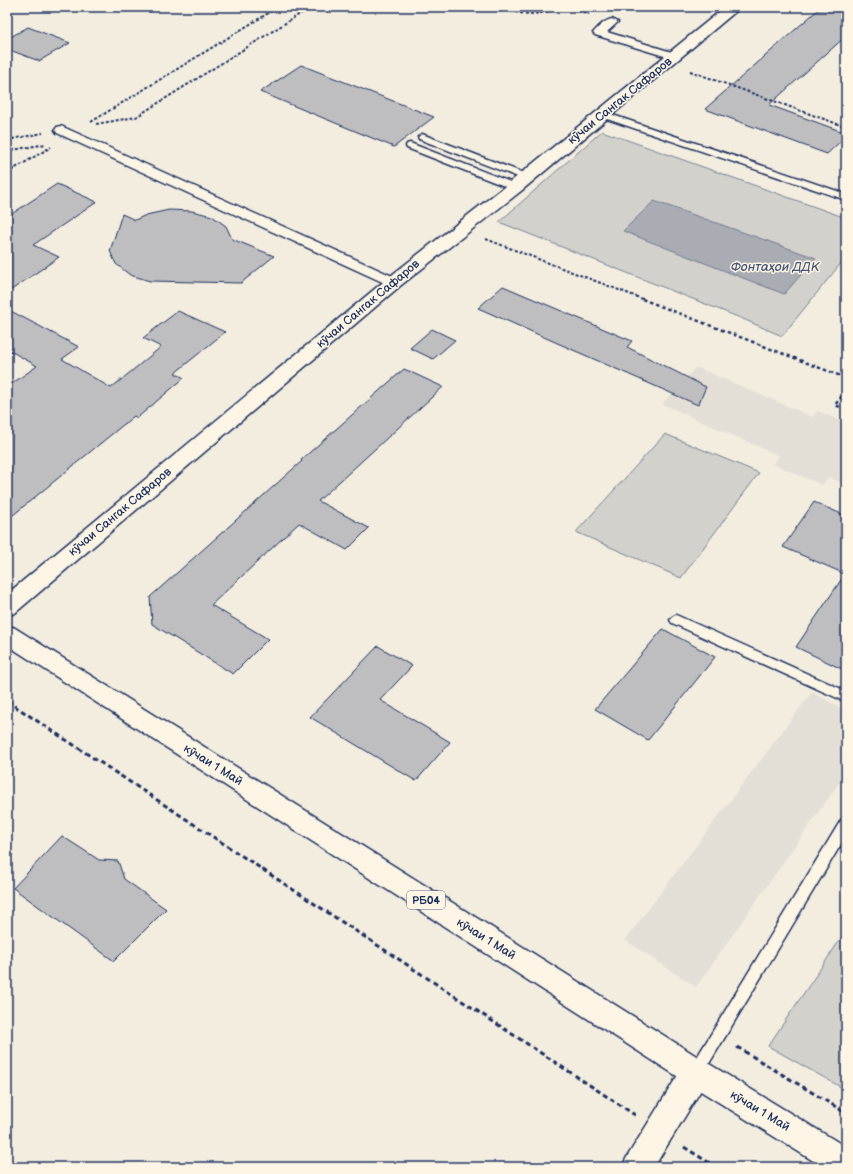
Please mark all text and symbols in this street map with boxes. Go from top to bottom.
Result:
street label: кӯчаи Сангак Сафаров [565,54,676,148]
street label: кӯчаи Сангак Сафаров [313,256,423,351]
water label: Фонтаҳои ДДК [731,259,821,275]
street label: кӯчаи Сангак Сафаров [65,464,175,559]
street label: кӯчаи 1 Май [181,741,245,789]
road number: РБ04 [407,891,445,909]
street label: кӯчаи 1 Май [454,915,518,963]
street label: кӯчаи 1 Май [727,1087,793,1135]

